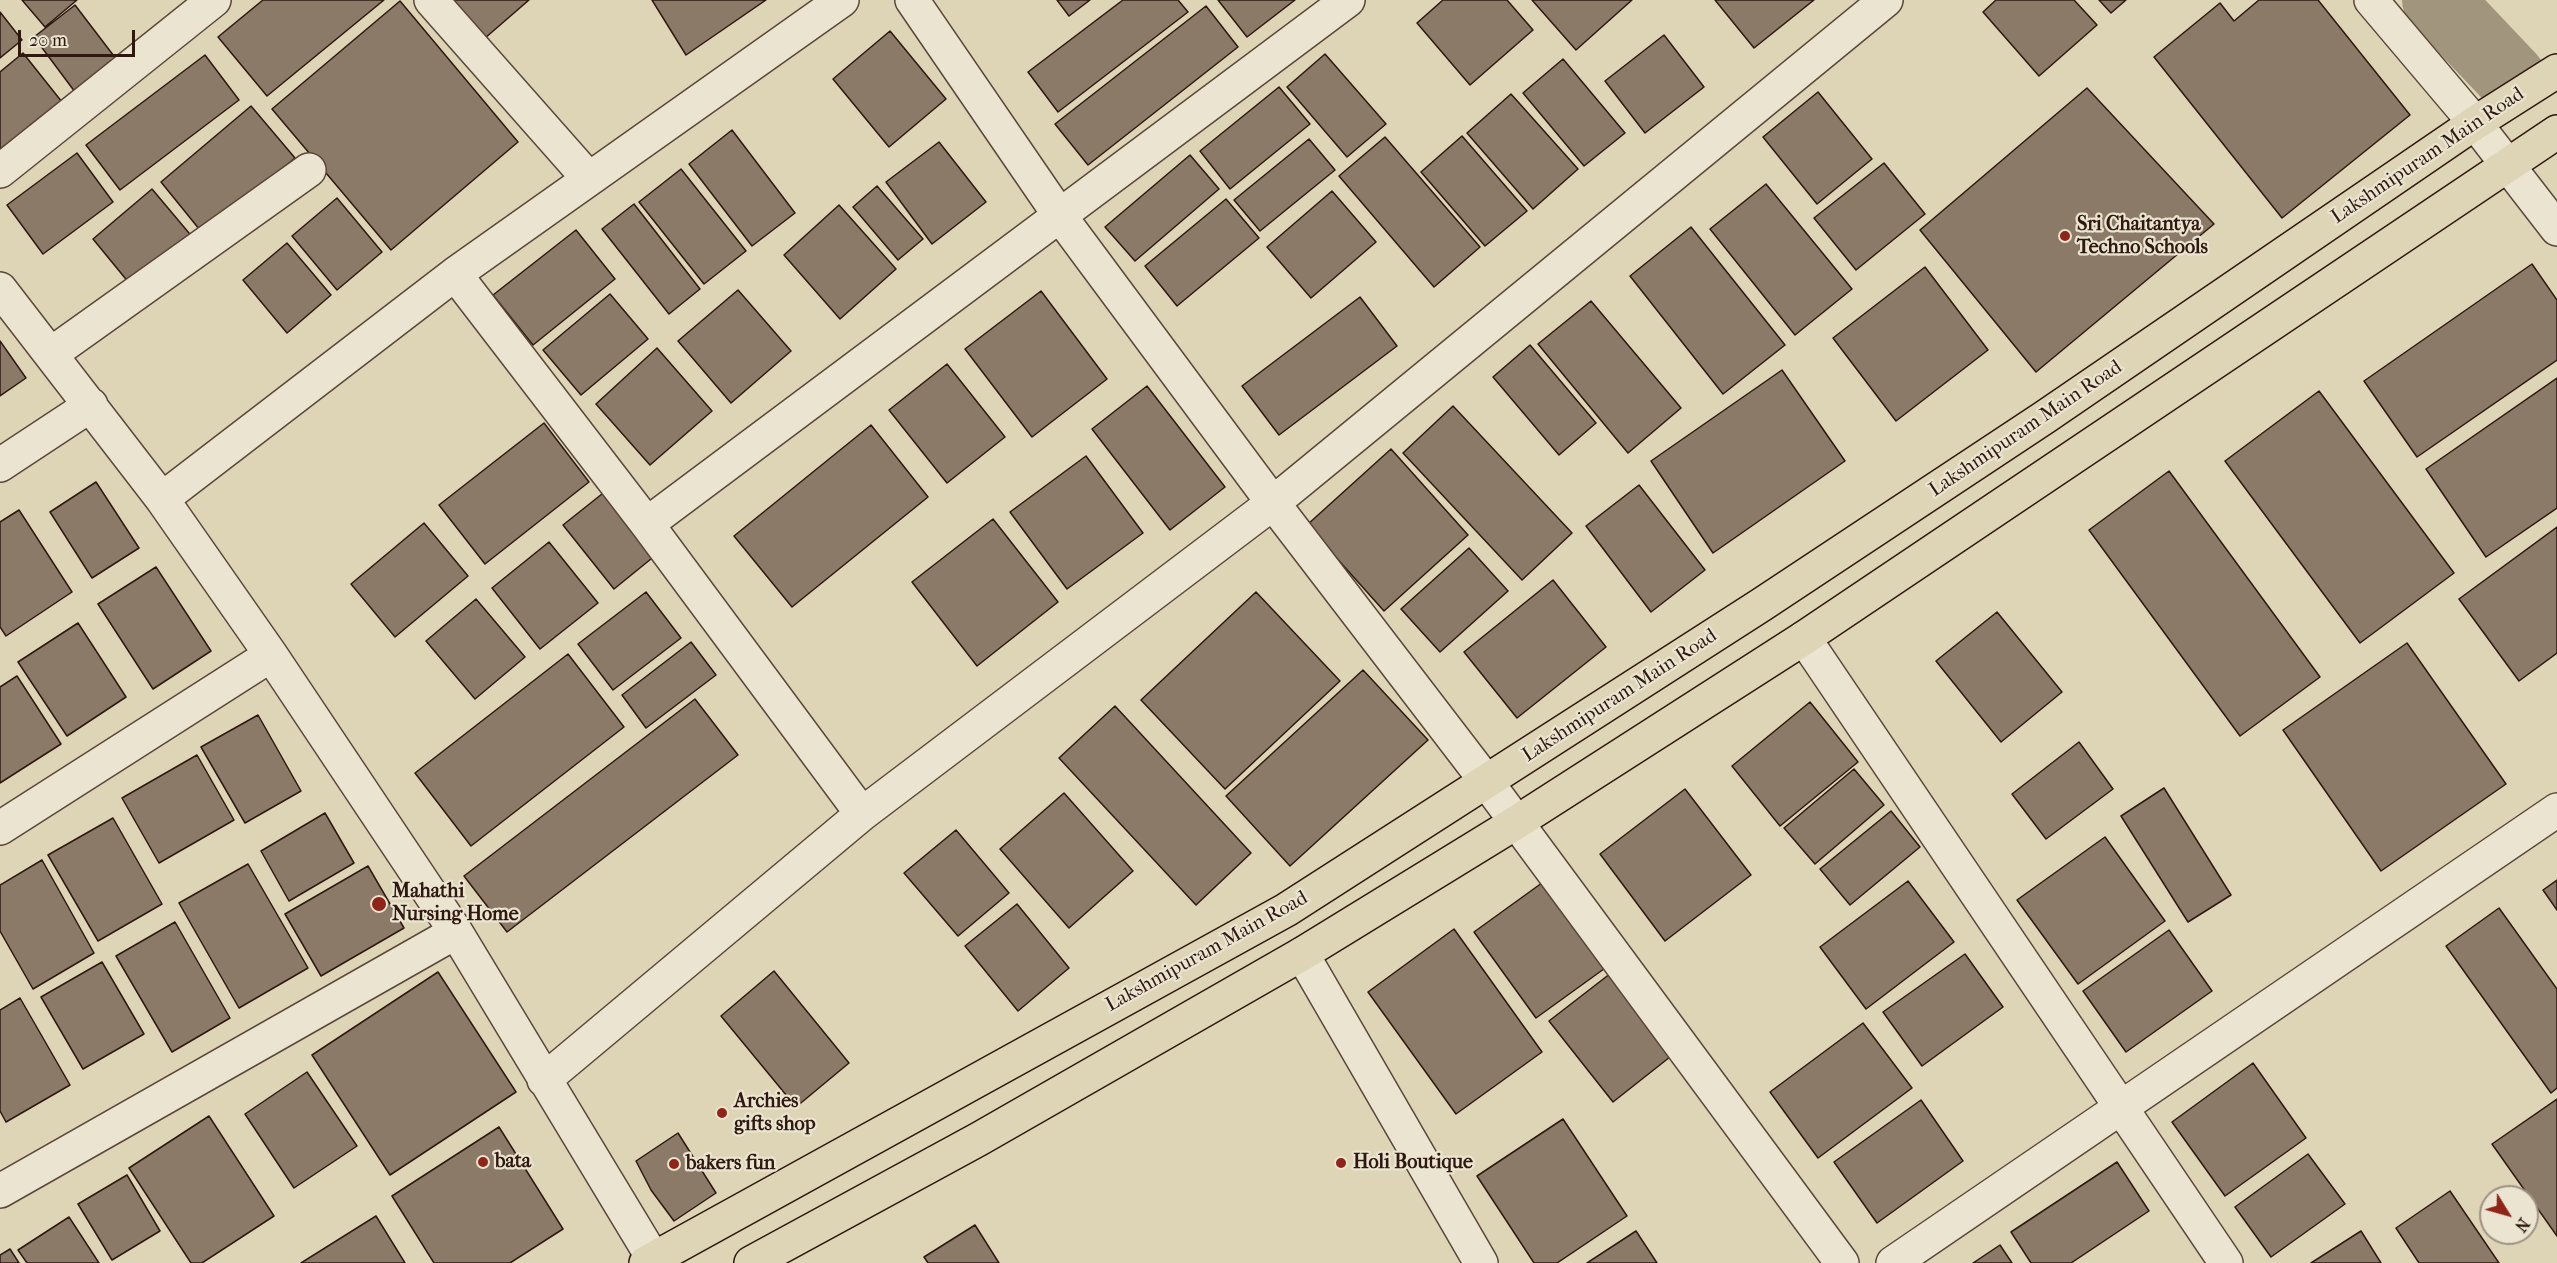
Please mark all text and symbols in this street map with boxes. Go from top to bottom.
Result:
scale bar [21,18,138,56]
text: 20 m [29,30,67,51]
street label: Lakshmipuram Main Road [2327,83,2529,229]
place label: Sri Chaitantya Techno Schools [2077,213,2208,260]
marker: Sri Chaitantya Techno Schools [2058,229,2072,243]
street label: Lakshmipuram Main Road [1925,356,2127,502]
street label: Lakshmipuram Main Road [1518,624,1722,768]
place label: Mahathi Nursing Home [392,880,519,927]
street label: Lakshmipuram Main Road [1102,886,1312,1018]
marker: Mahathi Nursing Home [370,895,388,913]
place label: Archies gifts shop [734,1090,816,1137]
marker: Archies gifts shop [715,1106,729,1120]
place label: bata [495,1150,531,1174]
place label: Holi Boutique [1353,1151,1473,1175]
place label: bakers fun [686,1152,775,1176]
marker: bata [476,1155,490,1169]
marker: Holi Boutique [1334,1156,1348,1170]
marker: bakers fun [667,1157,681,1171]
north arrow [2479,1185,2539,1245]
text: N [2511,1214,2533,1235]

